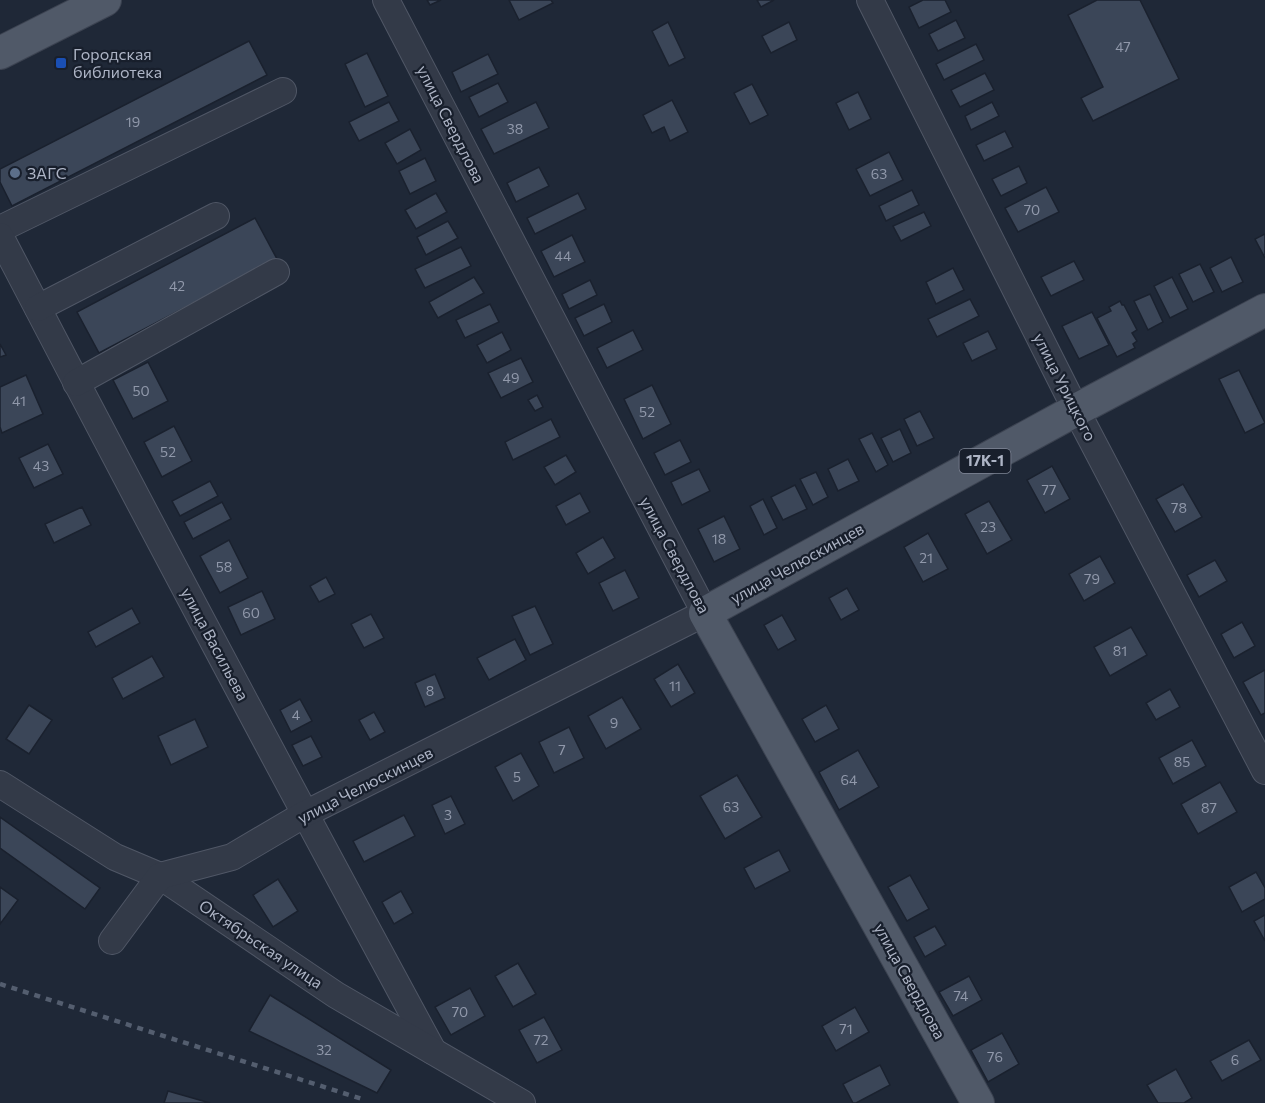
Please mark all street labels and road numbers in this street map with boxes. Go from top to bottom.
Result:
street label: улица Свердлова [414,62,489,186]
street label: улица Урицкого [1030,330,1101,444]
road number: 17К-1 [960,449,1010,473]
street label: улица Свердлова [637,493,714,616]
street label: улица Челюскинцев [727,518,867,607]
street label: улица Васильева [178,584,253,704]
street label: улица Челюскинцев [294,742,436,827]
street label: Октябрьская улица [196,895,327,992]
street label: улица Свердлова [871,920,950,1042]

